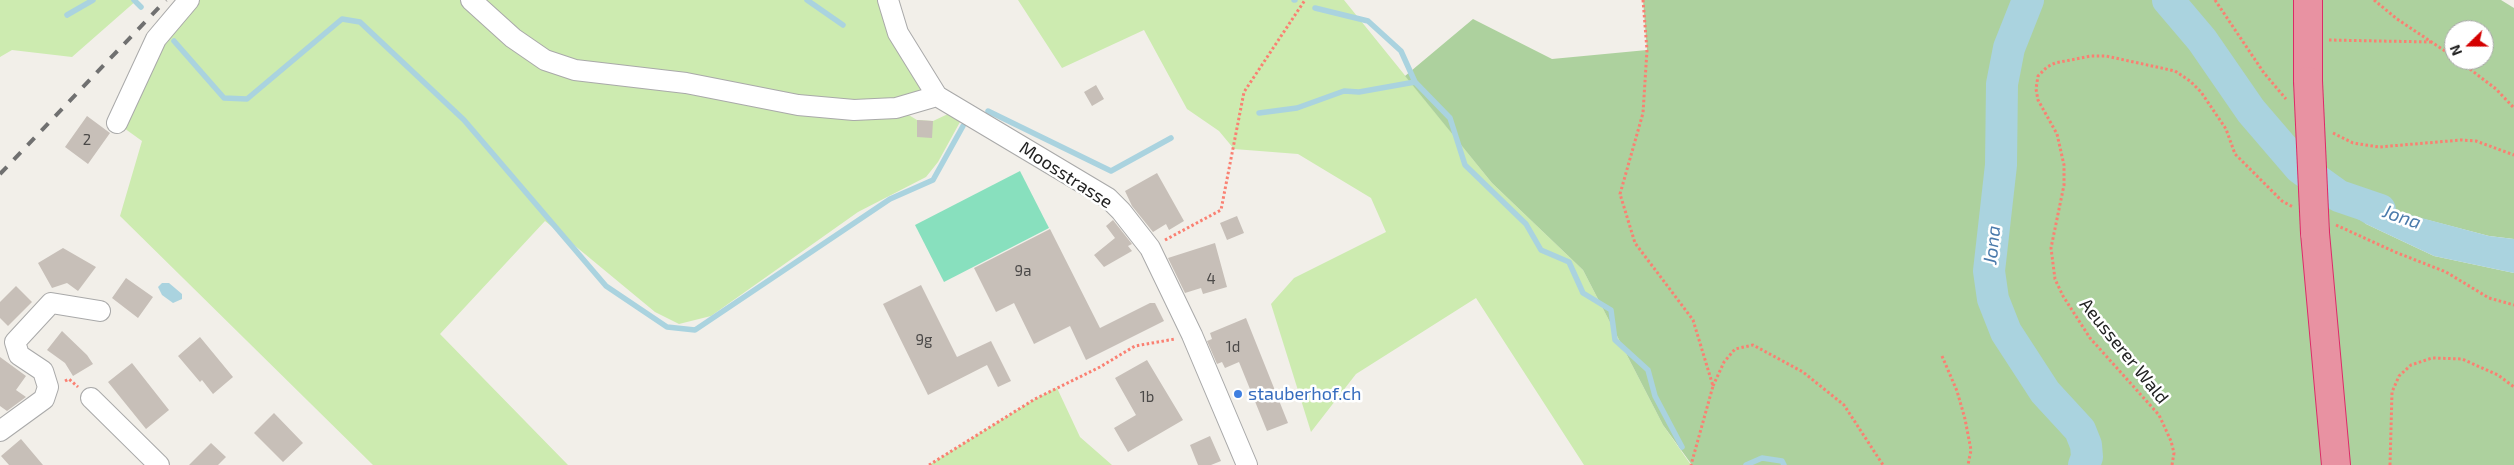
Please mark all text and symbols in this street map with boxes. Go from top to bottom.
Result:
north arrow [2444,20,2494,70]
text: N [2446,43,2465,58]
house number: 2 [83,131,91,149]
street label: Moosstrasse [1015,137,1117,213]
water label: Jona [2380,200,2424,234]
water label: Jona [1979,224,2005,266]
house number: 9a [1015,262,1031,280]
house number: 4 [1206,270,1216,288]
street label: Aeusserer Wald [2075,294,2173,408]
house number: 9g [916,331,932,349]
house number: 1d [1226,338,1240,356]
place label: stauberhof.ch [1248,383,1362,405]
house number: 1b [1140,388,1154,406]
marker: stauberhof.ch [1232,388,1244,400]

